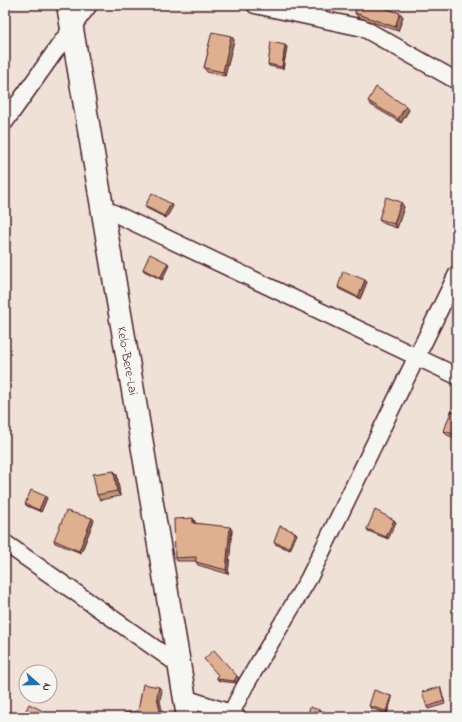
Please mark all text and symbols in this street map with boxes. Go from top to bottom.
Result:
street label: Kelo-Bere-Lai [112,325,142,397]
north arrow [18,664,58,704]
text: N [38,681,55,693]

